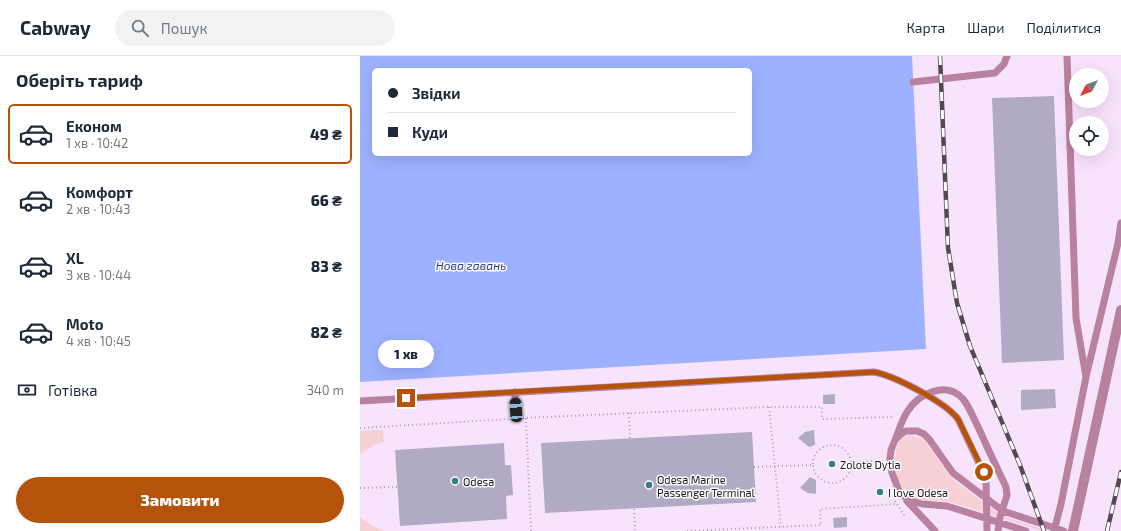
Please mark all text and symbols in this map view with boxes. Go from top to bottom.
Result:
search box [115,10,395,46]
text: Cabway [20,16,91,39]
icon: search [129,17,151,39]
text: Пошук [161,19,208,37]
text: Карта [906,19,945,36]
text: Шари [967,19,1004,36]
text: Поділитися [1026,19,1101,36]
north arrow [1069,68,1109,108]
map controls [1069,68,1109,156]
text: Оберіть тариф [16,69,143,91]
text: Звідки [412,84,460,102]
icon: car [18,116,54,152]
button: locate [1069,116,1109,156]
text: Економ [66,117,122,135]
text: Куди [412,123,448,141]
text: 49 ₴ [310,125,342,143]
text: 1 хв · 10:42 [66,135,128,151]
icon: car [18,182,54,218]
text: Комфорт [66,183,133,201]
text: 66 ₴ [311,191,342,209]
text: 2 хв · 10:43 [66,201,130,217]
icon: car [18,248,54,284]
text: XL [66,249,84,267]
text: 83 ₴ [311,257,342,275]
water label: Нова гавань [436,258,506,272]
text: 3 хв · 10:44 [66,267,131,283]
icon: car [18,314,54,350]
text: Moto [66,315,104,333]
text: 82 ₴ [310,323,342,341]
text: 4 хв · 10:45 [66,333,131,349]
callout: 1 хв [378,340,434,368]
text: 1 хв [394,346,418,362]
icon: cash [16,379,38,401]
text: Готівка [48,381,98,399]
text: 340 m [307,382,344,398]
route end [397,389,415,407]
car [509,398,523,422]
place label: Zolote Dytia [840,458,901,471]
marker: Zolote Dytia [827,459,837,469]
route start [975,463,993,481]
place label: Odesa Marine Passenger Terminal [657,473,756,499]
place label: Odesa [463,475,494,488]
marker: Odesa [450,476,460,486]
button: Замовити [16,477,344,523]
marker: Odesa Marine Passenger Terminal [644,480,654,490]
place label: I love Odesa [888,486,948,499]
marker: I love Odesa [875,487,885,497]

